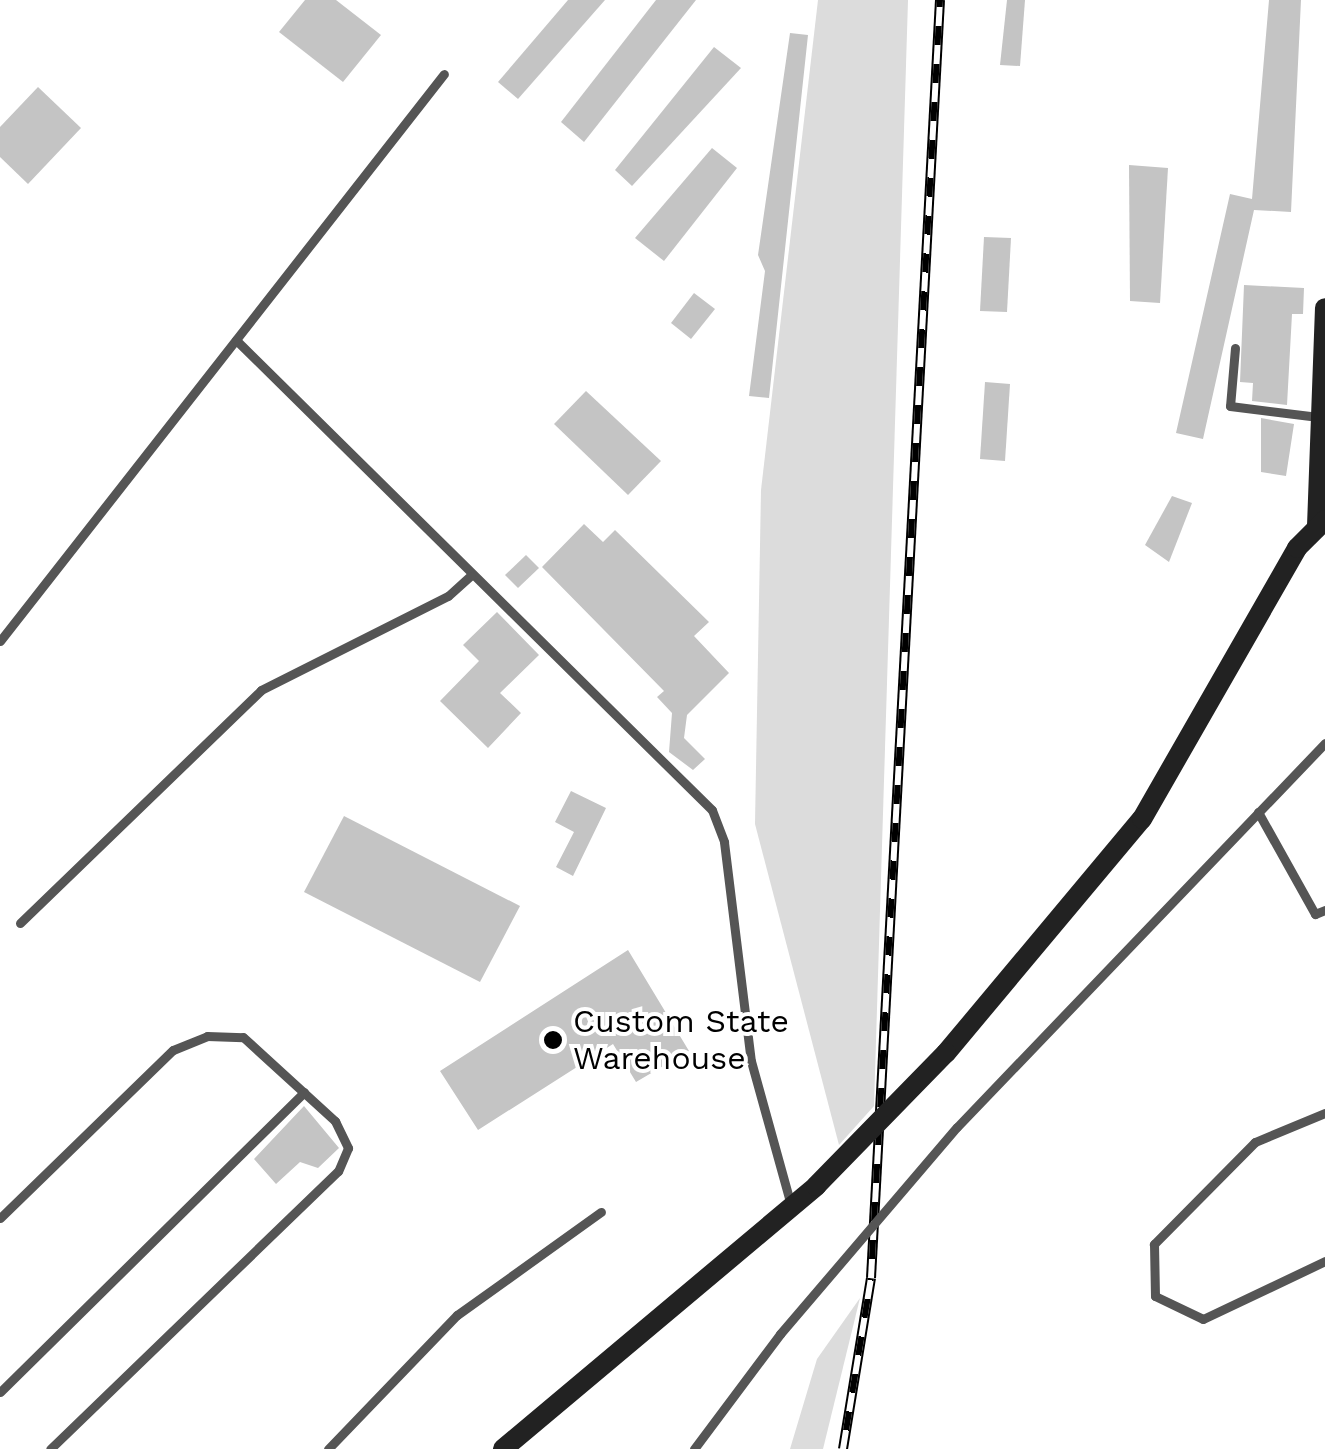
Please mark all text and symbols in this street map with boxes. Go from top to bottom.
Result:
place label: Custom State Warehouse [573,1003,789,1078]
marker: Custom State Warehouse [542,1029,564,1051]

